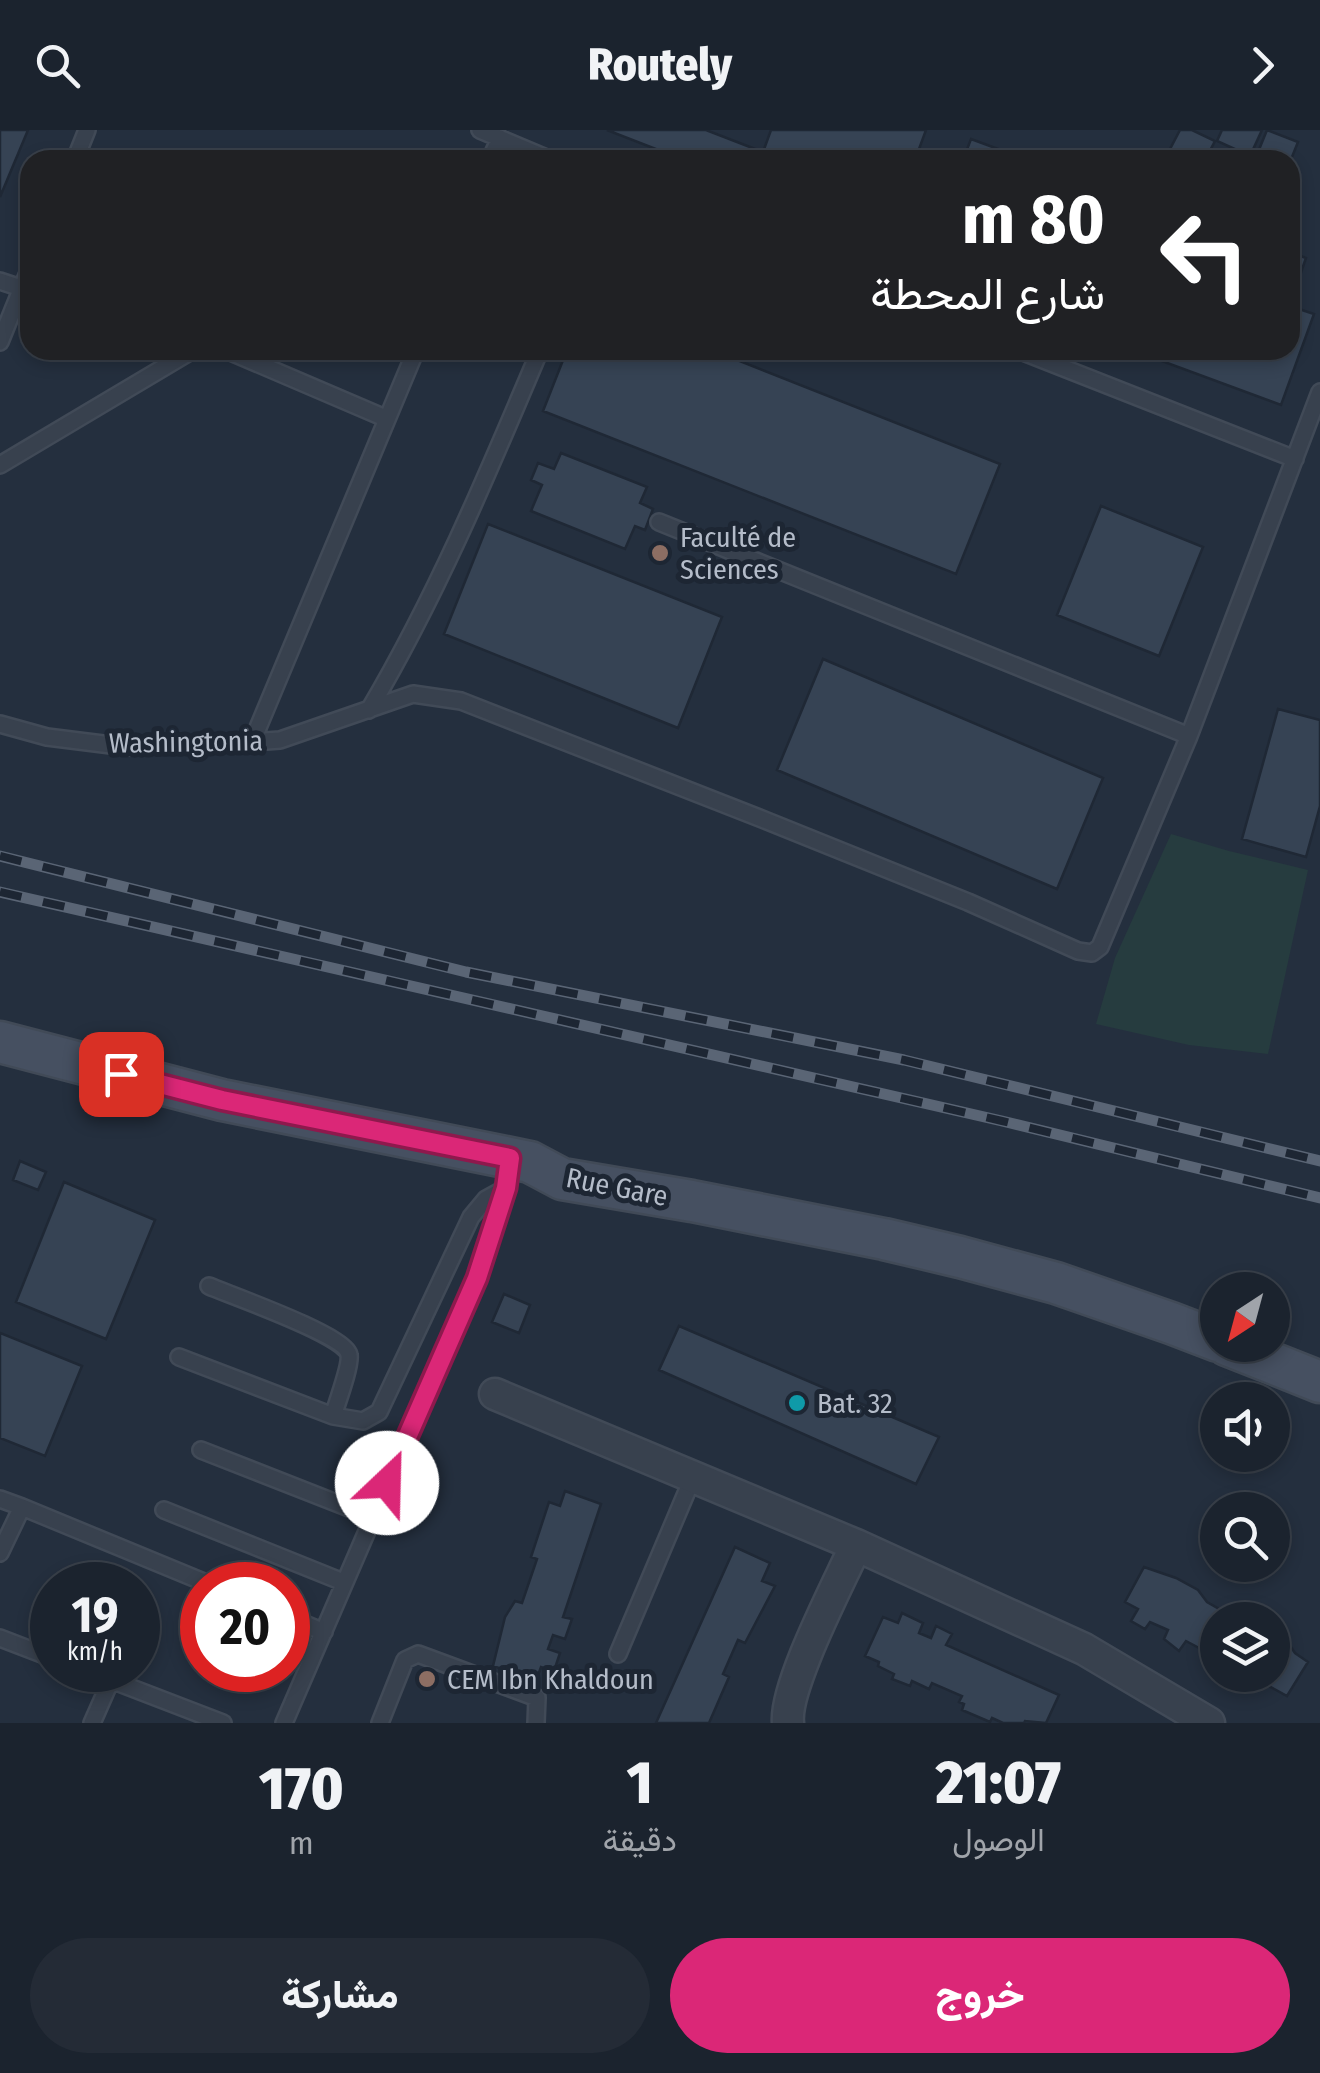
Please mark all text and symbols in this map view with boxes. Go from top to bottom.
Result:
icon: search [30,38,85,93]
text: Routely [588,38,732,92]
icon: forward [1235,38,1290,93]
text: 80 m [962,178,1105,262]
icon: left [1140,190,1270,320]
text: شارع المحطة [870,267,1105,321]
place label: Faculté de Sciences [680,521,796,586]
marker: Faculté de Sciences [649,542,671,564]
street label: Washingtonia [109,724,263,760]
pin [79,1032,164,1117]
icon: arrive [94,1047,149,1102]
street label: Rue Gare [563,1161,671,1213]
north arrow [1200,1272,1290,1362]
map controls [1200,1272,1290,1692]
button: sound [1200,1382,1290,1472]
place label: Bat. 32 [817,1387,893,1420]
marker: Bat. 32 [786,1392,808,1414]
position arrow [335,1431,439,1535]
button: search [1200,1492,1290,1582]
speed limit sign: 20 [180,1562,310,1692]
text: 19 [71,1585,118,1645]
button: layers [1200,1602,1290,1692]
text: km/h [67,1637,123,1667]
place label: CEM Ibn Khaldoun [447,1663,654,1696]
marker: CEM Ibn Khaldoun [416,1668,438,1690]
text: 1 [627,1747,653,1819]
text: 21:07 [936,1747,1061,1819]
text: 170 [259,1753,344,1825]
text: دقيقة [603,1821,677,1859]
text: الوصول [952,1821,1045,1859]
text: m [289,1824,314,1862]
button: مشاركة [30,1938,650,2053]
button: خروج [670,1938,1290,2053]

